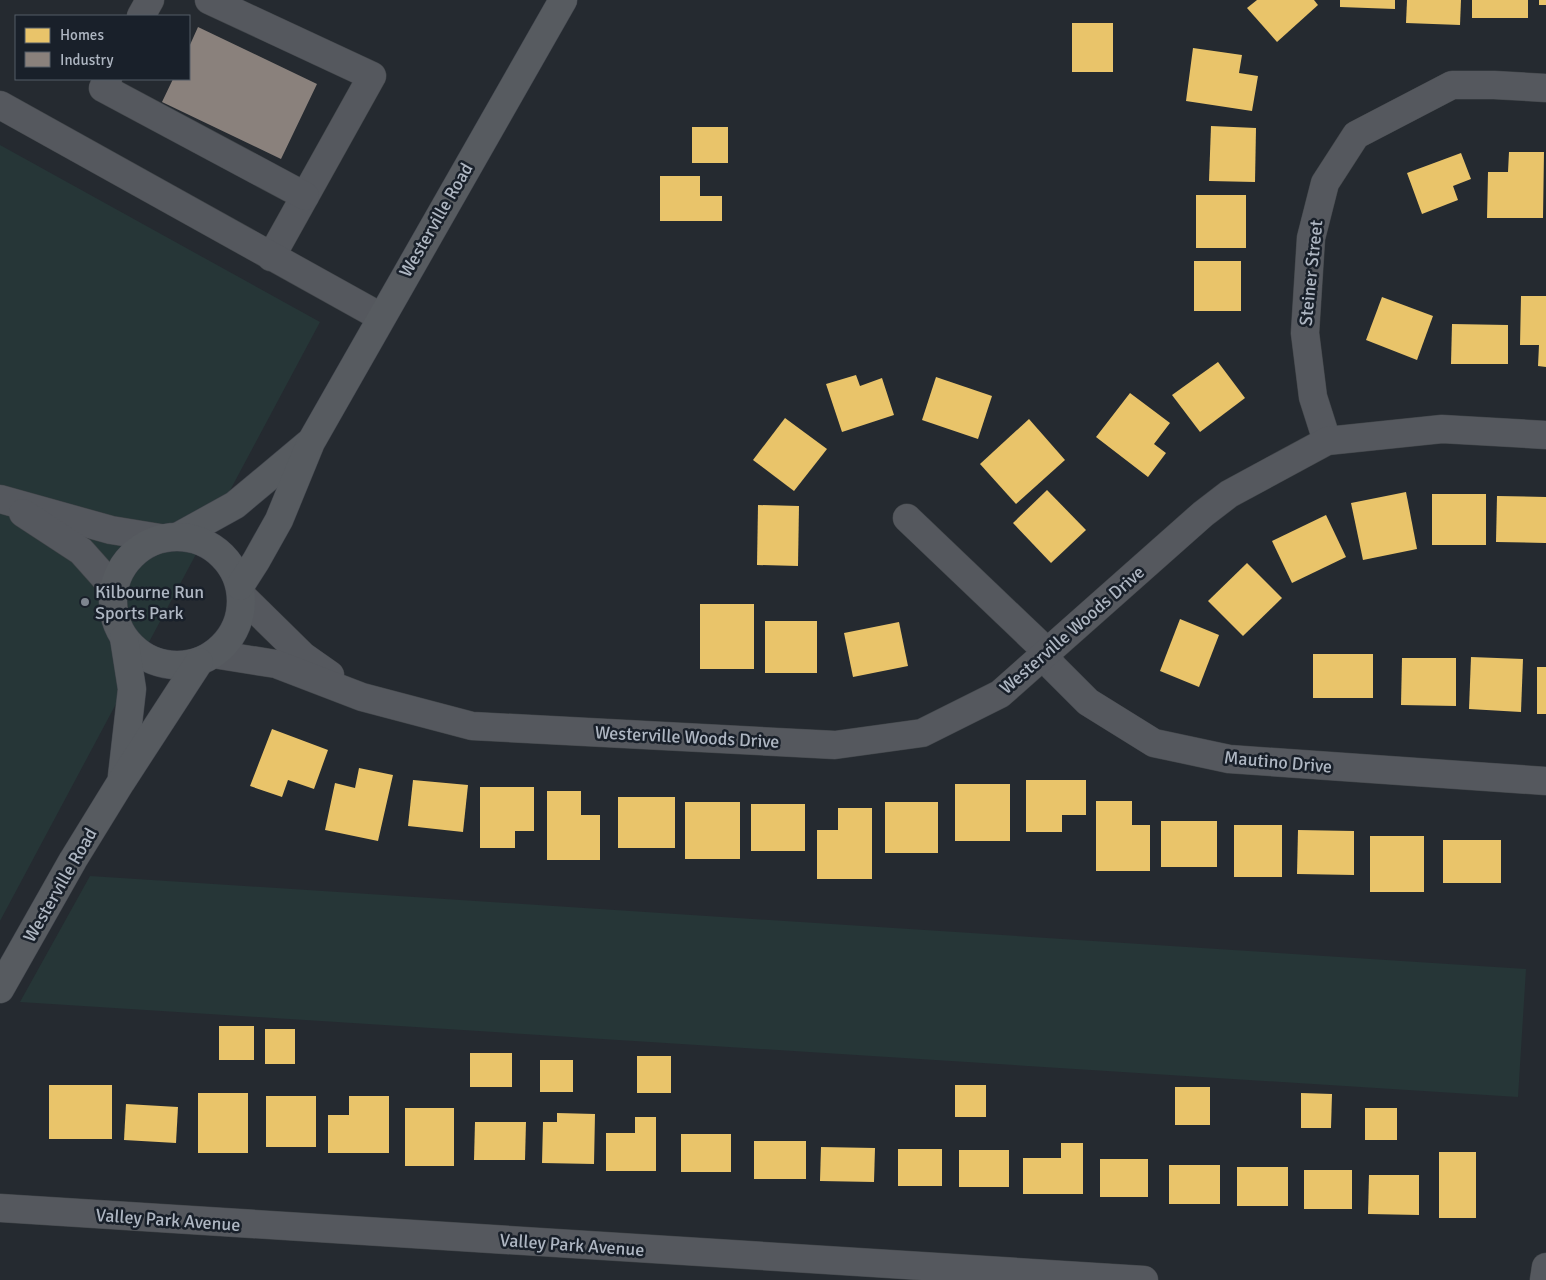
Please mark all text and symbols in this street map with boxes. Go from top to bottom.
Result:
legend [15,15,190,80]
text: Homes [60,26,104,44]
text: Industry [60,51,113,69]
street label: Westerville Road [394,159,478,281]
street label: Steiner Street [1295,219,1327,327]
street label: Westerville Woods Drive [995,561,1149,699]
place label: Kilbourne Run Sports Park [95,581,204,624]
marker: Kilbourne Run Sports Park [79,596,91,608]
street label: Westerville Woods Drive [594,721,780,753]
street label: Mautino Drive [1223,746,1333,778]
street label: Westerville Road [18,824,102,946]
street label: Valley Park Avenue [95,1204,241,1236]
street label: Valley Park Avenue [499,1229,645,1261]

